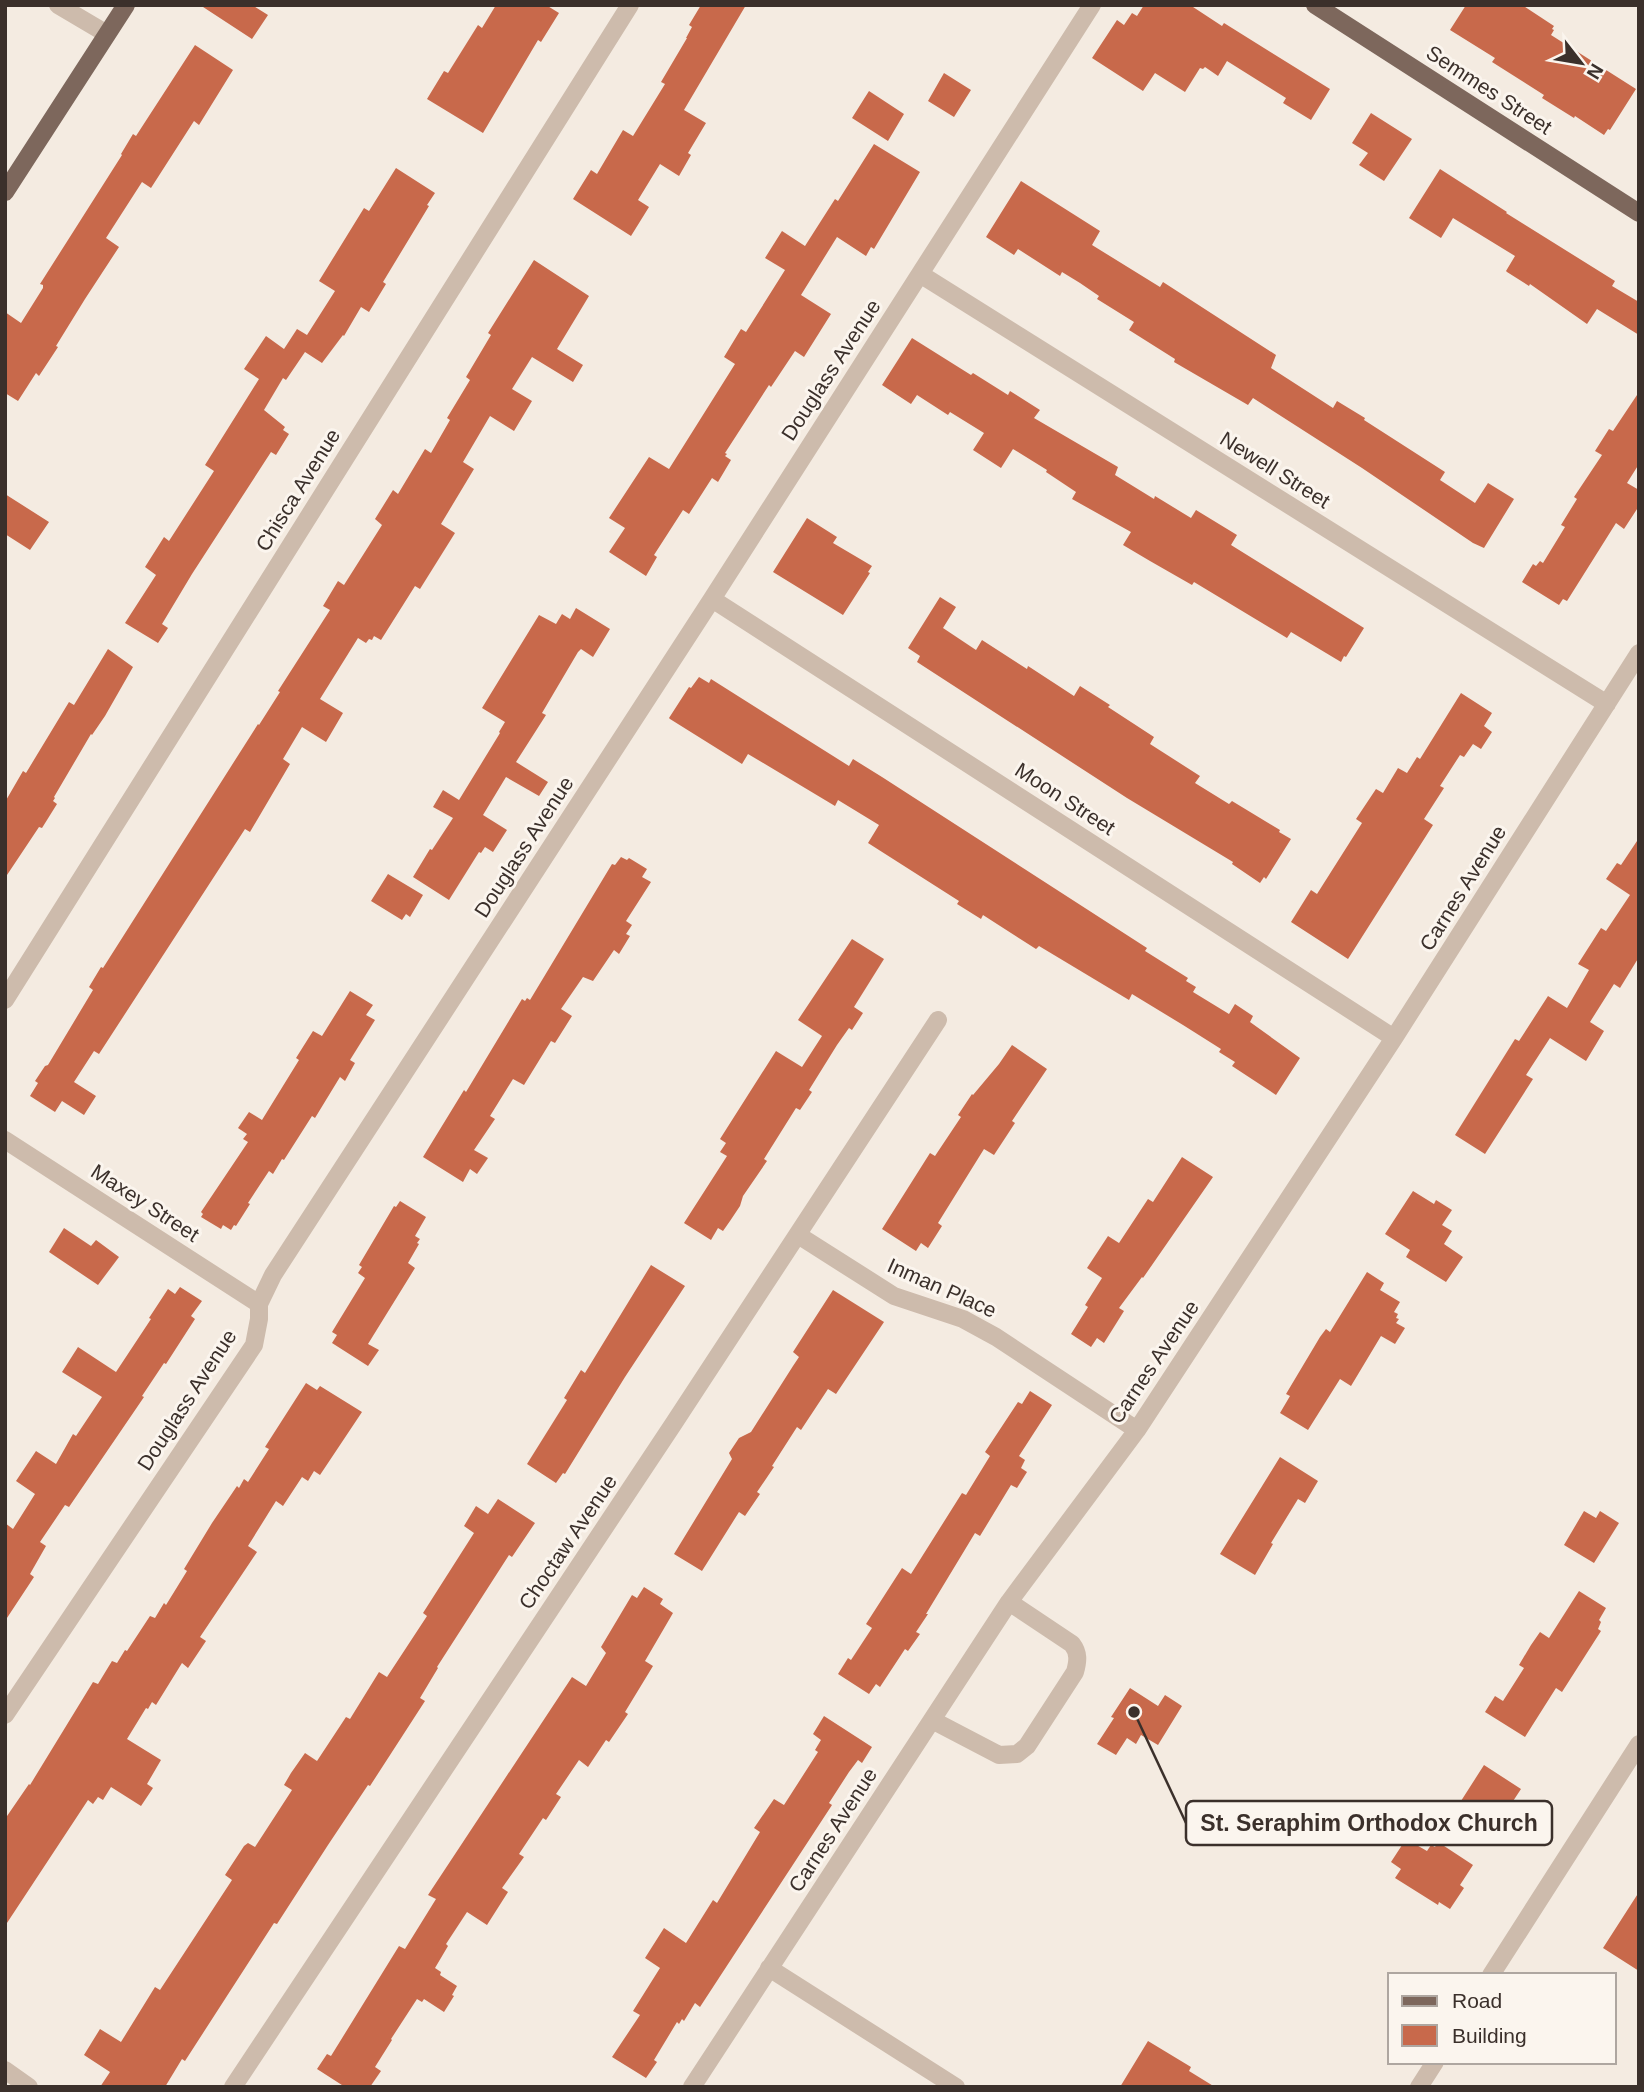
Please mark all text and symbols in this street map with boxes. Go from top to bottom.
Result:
north arrow [1546,28,1616,98]
street label: Semmes Street [1422,41,1556,139]
text: N [1583,60,1608,83]
street label: Douglass Avenue [777,295,885,444]
street label: Chisca Avenue [251,424,344,555]
street label: Newell Street [1216,427,1334,513]
street label: Moon Street [1011,758,1120,839]
street label: Douglass Avenue [470,772,578,921]
street label: Carnes Avenue [1415,821,1510,955]
street label: Maxey Street [87,1159,204,1246]
street label: Inman Place [884,1253,1000,1322]
street label: Carnes Avenue [1104,1296,1203,1428]
street label: Douglass Avenue [133,1325,241,1474]
street label: Choctaw Avenue [514,1470,621,1613]
street label: Carnes Avenue [784,1763,881,1896]
callout: St. Seraphim Orthodox Church [1186,1801,1552,1845]
text: St. Seraphim Orthodox Church [1200,1810,1538,1836]
legend [1388,1973,1616,2064]
text: Road [1452,1989,1502,2012]
text: Building [1452,2024,1527,2047]

